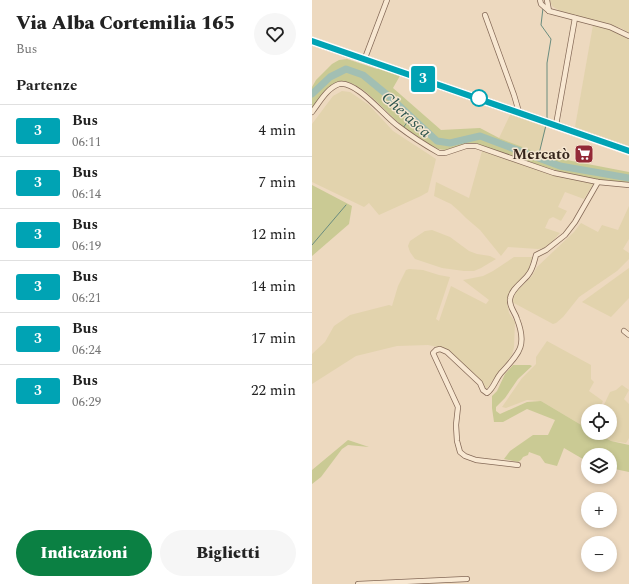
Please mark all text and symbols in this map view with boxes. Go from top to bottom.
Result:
text: Via Alba Cortemilia 165 [16,9,235,38]
button: heart [254,13,296,55]
text: Bus [16,39,37,59]
line badge: 3 [410,66,436,92]
text: 3 [419,68,427,89]
text: Partenze [16,74,77,97]
water label: Cherasca [376,86,437,144]
unlabelled marker [470,89,488,107]
text: Bus [72,109,98,132]
text: 4 min [258,119,296,142]
text: 3 [34,120,42,141]
text: 06:11 [72,132,101,152]
place label: Mercatò [512,143,570,166]
supermarket icon: Mercatò [573,143,595,165]
text: Bus [72,161,98,184]
text: 7 min [258,171,296,194]
text: 3 [34,172,42,193]
text: 06:14 [72,184,101,204]
text: Bus [72,213,98,236]
text: 12 min [251,223,296,246]
text: 3 [34,224,42,245]
text: 06:19 [72,236,101,256]
text: Bus [72,265,98,288]
text: 14 min [251,275,296,298]
text: 3 [34,276,42,297]
text: 06:21 [72,288,101,308]
text: Bus [72,317,98,340]
text: 17 min [251,327,296,350]
text: 3 [34,328,42,349]
text: 06:24 [72,340,101,360]
text: Bus [72,369,98,392]
text: 22 min [251,379,296,402]
text: 3 [34,380,42,401]
text: 06:29 [72,392,101,412]
map controls [581,404,617,572]
button: locate [581,404,617,440]
button: layers [581,448,617,484]
button: + [581,492,617,528]
button: Indicazioni [16,530,152,576]
button: Biglietti [160,530,296,576]
button: − [581,536,617,572]

